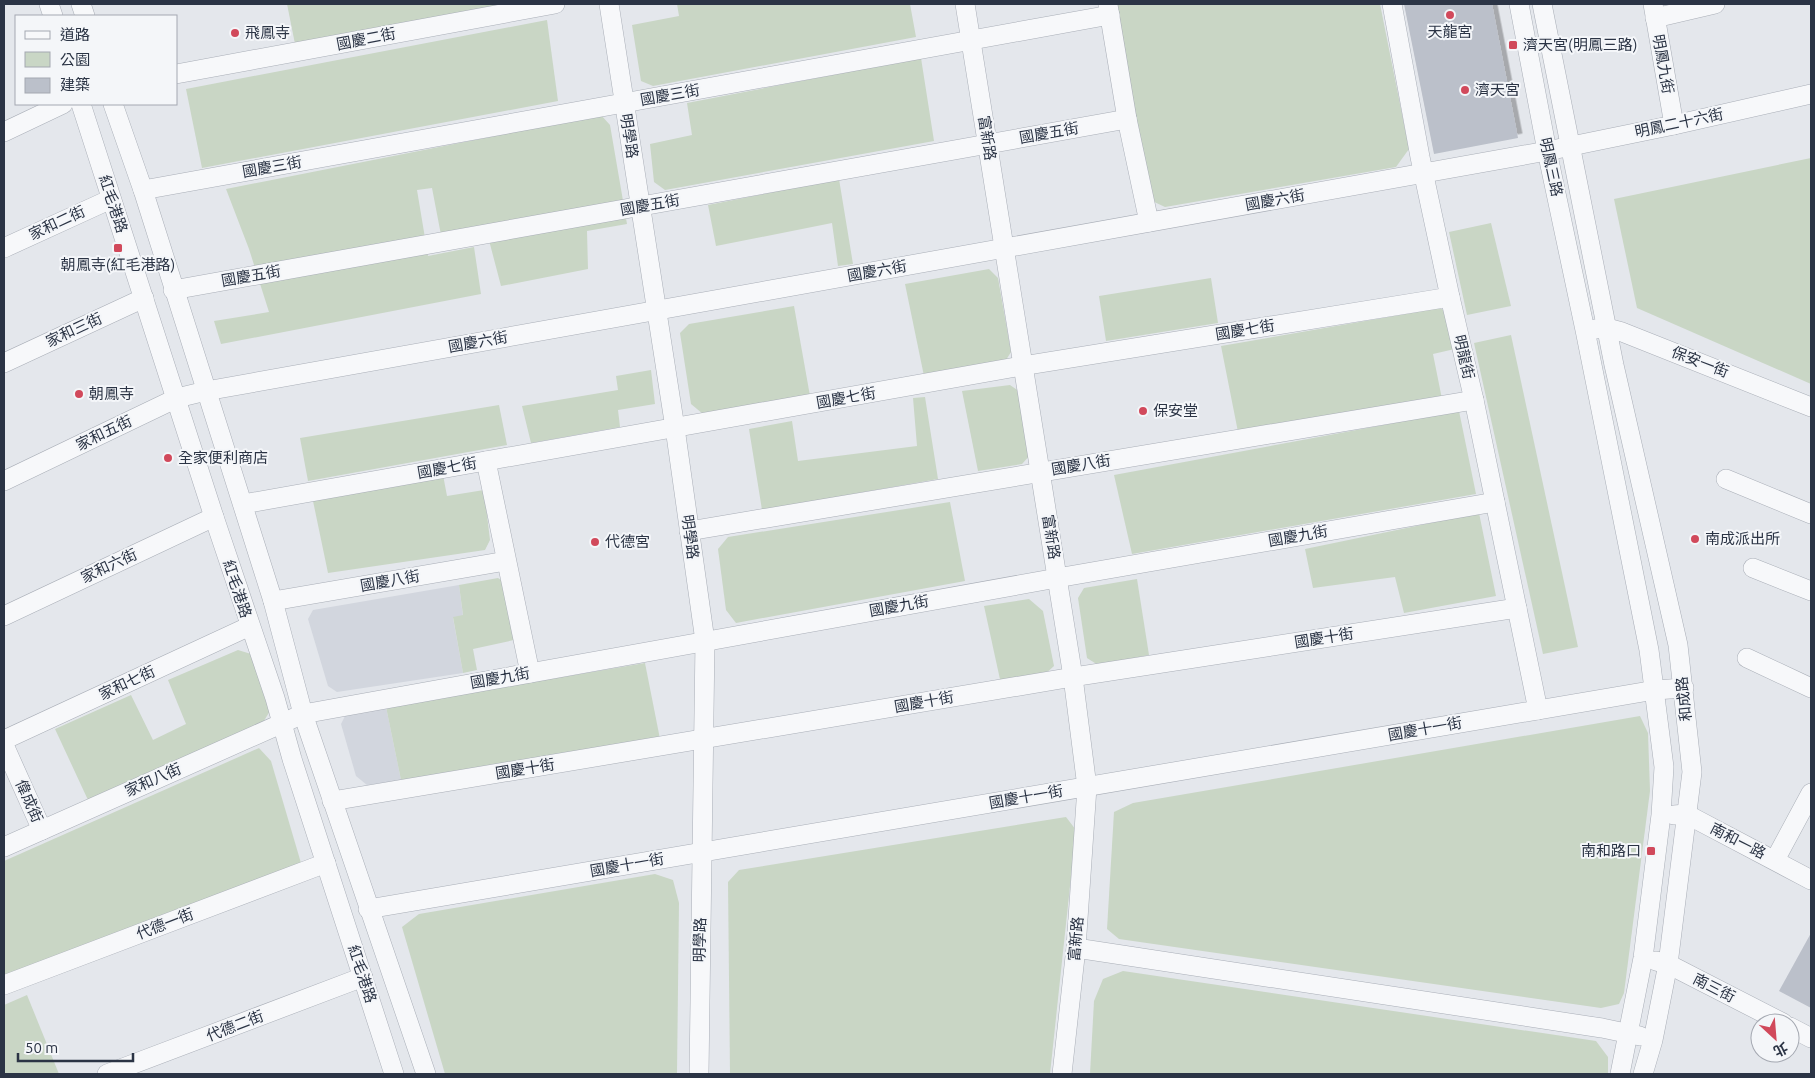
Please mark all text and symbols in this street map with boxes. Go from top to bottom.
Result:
marker: 天龍宮 [1444,9,1456,21]
legend [15,15,178,105]
place label: 天龍宮 [1427,23,1473,40]
place label: 飛鳳寺 [245,24,290,41]
street label: 國慶二街 [335,24,397,53]
text: 道路 [60,26,90,43]
marker: 飛鳳寺 [229,27,241,39]
street label: 明鳳九街 [1650,33,1677,95]
place label: 濟天宮(明鳳三路) [1523,36,1637,53]
marker: 濟天宮(明鳳三路) [1507,39,1519,51]
text: 公園 [60,51,90,68]
text: 建築 [60,76,90,93]
street label: 國慶三街 [639,81,701,108]
place label: 濟天宮 [1475,81,1520,98]
marker: 濟天宮 [1459,84,1471,96]
street label: 明鳳二十六街 [1633,105,1725,140]
street label: 明學路 [618,112,641,159]
street label: 富新路 [976,114,999,161]
street label: 國慶五街 [1018,119,1080,146]
street label: 明鳳三路 [1537,136,1566,198]
street label: 國慶三街 [241,153,303,180]
street label: 紅毛港路 [96,173,131,235]
street label: 國慶六街 [1244,186,1306,213]
street label: 國慶五街 [619,191,681,218]
street label: 家和二街 [26,202,88,243]
marker: 朝鳳寺(紅毛港路) [112,242,124,254]
place label: 朝鳳寺(紅毛港路) [61,256,175,273]
street label: 國慶六街 [846,257,908,284]
street label: 國慶五街 [220,262,282,289]
street label: 家和三街 [43,309,105,350]
street label: 國慶七街 [1214,316,1276,343]
street label: 國慶六街 [447,328,509,355]
street label: 明龍街 [1451,333,1478,381]
street label: 保安一街 [1669,343,1731,380]
street label: 國慶七街 [815,384,877,411]
place label: 朝鳳寺 [89,385,134,402]
marker: 朝鳳寺 [73,388,85,400]
place label: 保安堂 [1153,402,1198,419]
marker: 保安堂 [1137,405,1149,417]
street label: 家和五街 [73,412,134,453]
place label: 全家便利商店 [178,449,268,466]
street label: 國慶八街 [1050,451,1112,478]
marker: 全家便利商店 [162,452,174,464]
street label: 國慶七街 [416,454,478,481]
street label: 明學路 [679,513,702,560]
street label: 富新路 [1040,513,1063,560]
street label: 國慶九街 [1267,522,1329,549]
place label: 南成派出所 [1705,530,1780,547]
place label: 代德宮 [605,533,650,550]
marker: 南成派出所 [1689,533,1701,545]
marker: 代德宮 [589,536,601,548]
street label: 家和六街 [78,545,140,586]
street label: 紅毛港路 [220,558,255,620]
street label: 國慶八街 [359,567,421,594]
street label: 國慶九街 [868,592,930,619]
street label: 國慶十街 [1293,624,1355,651]
street label: 家和七街 [96,662,158,703]
street label: 國慶九街 [469,664,531,691]
street label: 和成路 [1673,676,1694,722]
street label: 國慶十街 [893,688,955,715]
street label: 國慶十一街 [1386,714,1463,743]
street label: 國慶十街 [494,755,556,782]
street label: 家和八街 [122,760,184,800]
street label: 偉成街 [13,777,46,825]
street label: 國慶十一街 [987,782,1064,811]
street label: 南和一路 [1708,819,1769,862]
place label: 南和路口 [1581,842,1641,859]
marker: 南和路口 [1645,845,1657,857]
street label: 國慶十一街 [588,850,665,879]
street label: 代德一街 [134,905,196,942]
street label: 富新路 [1065,916,1086,962]
street label: 明學路 [691,917,708,963]
street label: 紅毛港路 [345,943,380,1005]
street label: 南三街 [1690,970,1738,1005]
street label: 代德二街 [204,1007,266,1044]
north arrow [1750,1013,1800,1063]
scale bar [18,1030,132,1062]
text: 50 m [25,1039,58,1056]
text: 北 [1771,1039,1790,1060]

